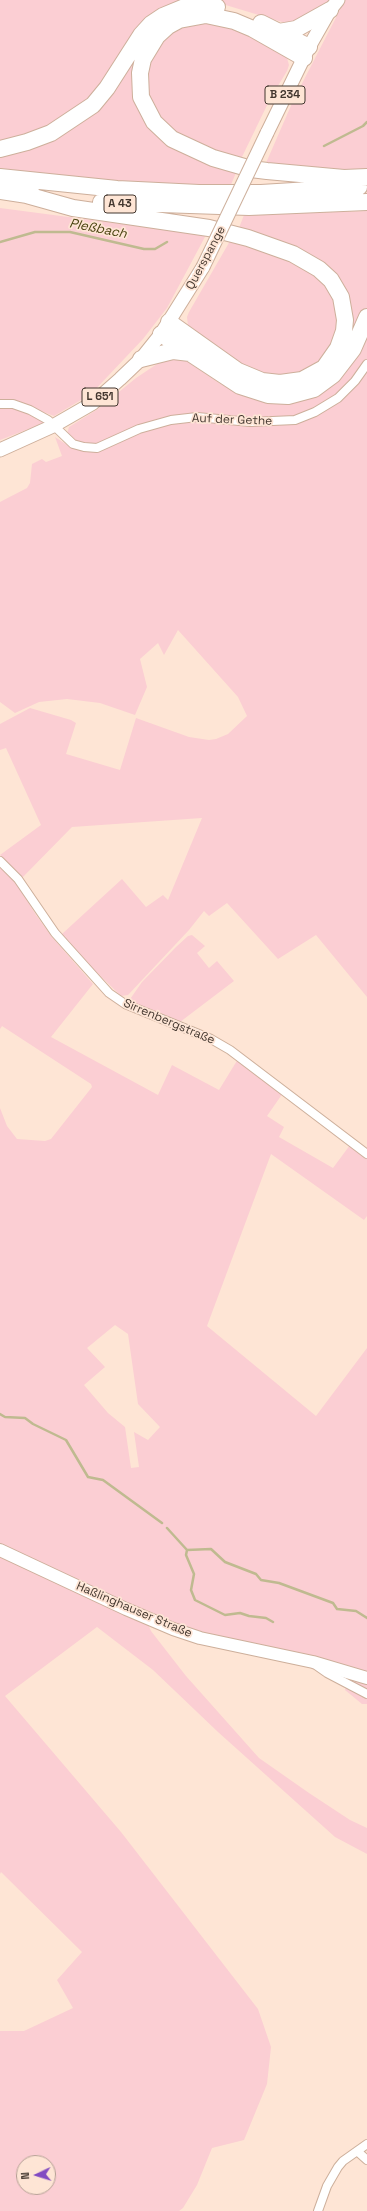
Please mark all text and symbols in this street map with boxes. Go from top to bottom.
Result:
road number: B 234 [265,86,305,104]
road number: A 43 [104,195,136,213]
water label: Pleßbach [68,216,128,242]
street label: Querspange [183,224,229,292]
road number: L 651 [82,388,118,406]
street label: Auf der Gethe [192,411,272,429]
street label: Sirrenbergstraße [121,996,217,1048]
street label: Haßlinghauser Straße [74,1579,194,1641]
north arrow [16,2155,56,2195]
text: N [18,2172,32,2180]

